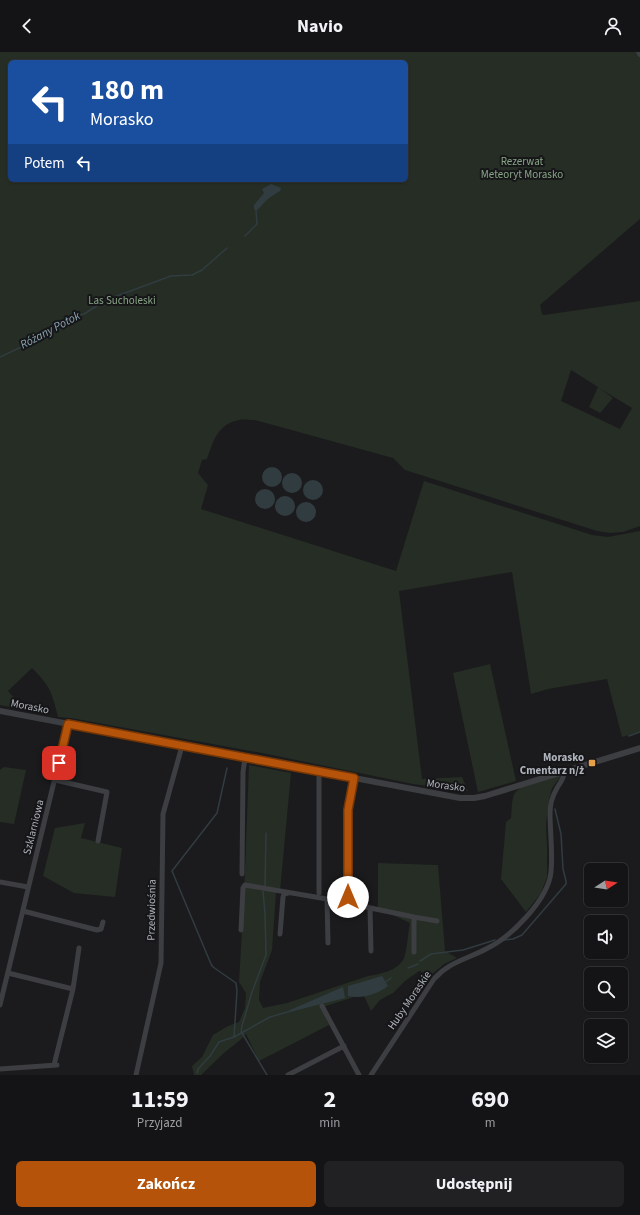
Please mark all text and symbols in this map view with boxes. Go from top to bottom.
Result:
text: Navio [297,14,343,39]
icon: back [16,15,38,37]
icon: person [602,15,624,37]
text: 180 m [90,70,164,110]
icon: left [24,76,76,128]
text: Morasko [90,107,154,132]
icon: left [73,152,95,174]
text: Potem [24,153,65,174]
park label: Rezerwat Meteoryt Morasko [481,154,563,182]
park label: Las Sucholeski [88,293,156,308]
water label: Różany Potok [17,307,84,353]
street label: Morasko [9,695,50,718]
pin [42,746,76,780]
place label: Morasko Cmentarz n/ż [520,750,584,778]
icon: arrive [48,752,70,774]
marker: Morasko Cmentarz n/ż [587,758,597,768]
street label: Morasko [426,775,466,796]
street label: Szklarniowa [19,798,48,856]
north arrow [584,863,628,907]
map controls [584,863,628,1063]
position arrow [327,876,369,918]
street label: Przedwiośnia [143,879,160,941]
button: sound [584,915,628,959]
button: search [584,967,628,1011]
street label: Huby Moraskie [384,968,435,1033]
button: layers [584,1019,628,1063]
text: 11:59 [131,1082,189,1117]
text: 2 [324,1082,336,1117]
text: 690 [471,1082,509,1117]
text: Przyjazd [137,1114,182,1132]
text: min [319,1114,340,1132]
text: m [485,1114,496,1132]
button: Zakończ [16,1161,316,1207]
button: Udostępnij [324,1161,624,1207]

